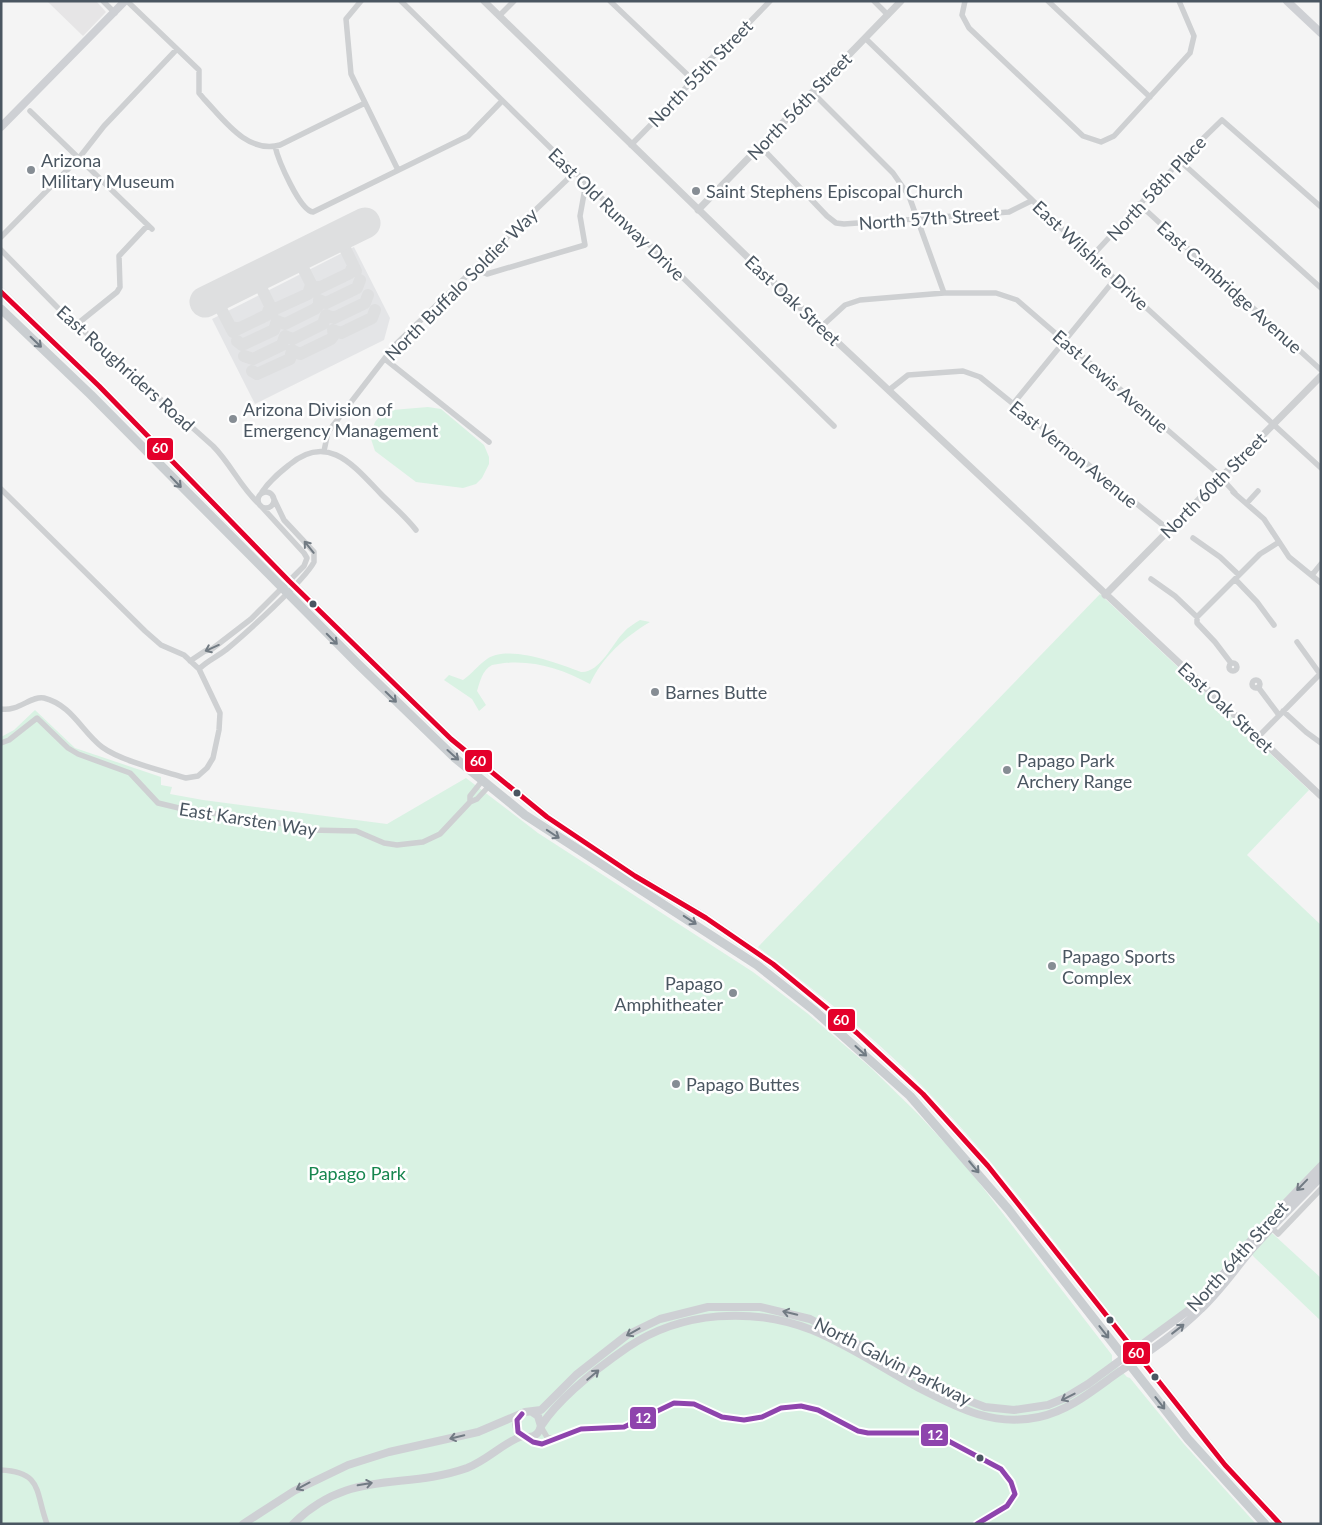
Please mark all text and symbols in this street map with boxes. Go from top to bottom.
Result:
street label: North 55th Street [643,14,757,131]
street label: North 56th Street [742,47,856,164]
street label: North 58th Place [1102,131,1210,245]
street label: East Old Runway Drive [544,143,690,285]
place label: Arizona Military Museum [41,149,175,192]
marker: Arizona Military Museum [25,164,37,176]
place label: Saint Stephens Episcopal Church [706,180,963,202]
marker: Saint Stephens Episcopal Church [690,185,702,197]
street label: East Wilshire Drive [1029,196,1153,314]
street label: North 57th Street [858,202,1000,234]
street label: North Buffalo Soldier Way [380,203,542,365]
street label: East Cambridge Avenue [1153,216,1307,358]
street label: East Oak Street [741,250,846,350]
street label: East Roughriders Road [53,300,199,436]
street label: East Lewis Avenue [1049,325,1173,437]
one-way arrow [30,336,42,348]
street label: East Vernon Avenue [1006,396,1142,512]
place label: Arizona Division of Emergency Management [243,398,439,441]
marker: Arizona Division of Emergency Management [227,413,239,425]
street label: North 60th Street [1155,427,1271,543]
line badge: 60 [146,437,174,461]
text: 60 [152,439,168,456]
one-way arrow [170,476,182,488]
one-way arrow [303,540,314,553]
unlabelled marker [308,599,318,609]
one-way arrow [326,633,339,645]
one-way arrow [205,643,220,653]
street label: East Oak Street [1174,657,1279,757]
place label: Barnes Butte [665,681,767,703]
marker: Barnes Butte [649,686,661,698]
one-way arrow [385,691,398,703]
line badge: 60 [464,749,493,773]
place label: Papago Park Archery Range [1017,749,1132,792]
one-way arrow [446,750,459,761]
text: 60 [470,752,486,769]
marker: Papago Park Archery Range [1001,764,1013,776]
unlabelled marker [512,788,522,798]
street label: East Karsten Way [178,797,319,841]
one-way arrow [546,828,560,839]
one-way arrow [683,916,697,926]
place label: Papago Sports Complex [1062,945,1175,988]
marker: Papago Sports Complex [1046,960,1058,972]
place label: Papago Amphitheater [614,972,723,1015]
marker: Papago Amphitheater [727,987,739,999]
line badge: 60 [827,1008,856,1032]
text: 60 [833,1011,849,1028]
one-way arrow [854,1044,867,1056]
place label: Papago Buttes [686,1073,800,1095]
marker: Papago Buttes [670,1078,682,1090]
one-way arrow [968,1160,979,1173]
park label: Papago Park [308,1162,407,1184]
one-way arrow [1296,1179,1308,1192]
street label: North 64th Street [1182,1196,1293,1316]
one-way arrow [782,1307,798,1317]
street label: North Galvin Parkway [811,1312,976,1410]
unlabelled marker [1105,1315,1115,1325]
one-way arrow [1171,1324,1184,1335]
one-way arrow [1099,1325,1109,1339]
one-way arrow [626,1328,640,1338]
line badge: 60 [1122,1341,1151,1365]
text: 60 [1128,1344,1144,1361]
one-way arrow [586,1369,599,1380]
unlabelled marker [1150,1372,1160,1382]
one-way arrow [1060,1392,1075,1402]
one-way arrow [1155,1396,1165,1410]
line badge: 12 [629,1406,657,1430]
text: 12 [635,1409,651,1426]
line badge: 12 [920,1423,949,1447]
text: 12 [927,1426,943,1443]
one-way arrow [450,1433,466,1442]
unlabelled marker [975,1453,985,1463]
one-way arrow [356,1479,372,1489]
one-way arrow [296,1482,311,1491]

